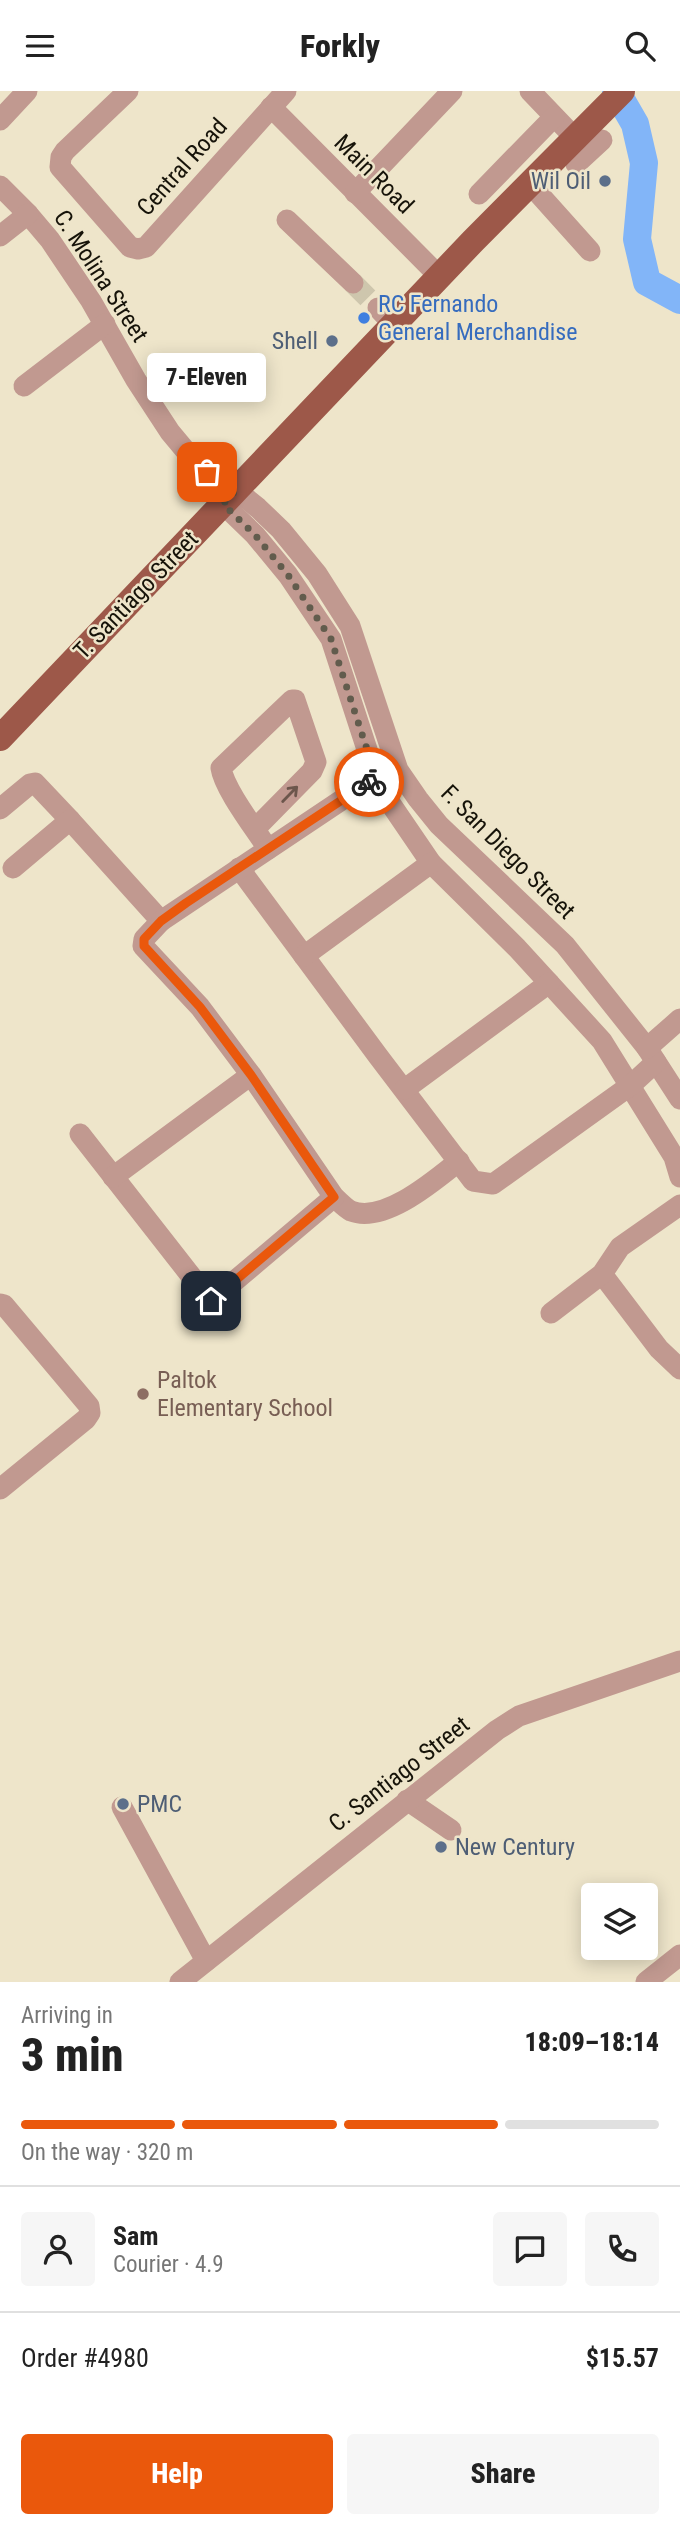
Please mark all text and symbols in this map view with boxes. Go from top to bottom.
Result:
icon: menu [21,27,59,65]
text: Forkly [300,27,380,65]
icon: search [621,27,659,65]
street label: Central Road [131,113,233,221]
street label: Main Road [329,129,419,219]
place label: Wil Oil [531,167,591,195]
marker: Wil Oil [597,173,613,189]
street label: C. Molina Street [48,205,154,347]
place label: RC Fernando General Merchandise [378,290,578,346]
marker: RC Fernando General Merchandise [356,310,372,326]
place label: Shell [272,327,318,355]
marker: Shell [324,333,340,349]
callout: 7-Eleven [148,353,266,402]
text: 7-Eleven [166,364,247,391]
pin [177,442,237,502]
icon: bag [188,453,226,491]
street label: T. Santiago Street [68,525,204,665]
courier [334,747,404,817]
icon: bike [350,763,388,801]
street label: F. San Diego Street [435,779,581,925]
one-way arrow [281,786,298,803]
pin [181,1271,241,1331]
icon: home [192,1282,230,1320]
place label: Paltok Elementary School [157,1366,333,1422]
marker: Paltok Elementary School [135,1386,151,1402]
street label: C. Santiago Street [323,1710,475,1838]
place label: PMC [137,1790,182,1818]
marker: PMC [115,1796,131,1812]
place label: New Century [455,1833,575,1861]
marker: New Century [433,1839,449,1855]
map controls [581,1883,658,1960]
button: layers [581,1883,658,1960]
text: Arriving in [21,2002,113,2029]
text: 18:09–18:14 [525,2027,659,2057]
text: 3 min [21,2028,124,2082]
text: On the way · 320 m [21,2139,193,2166]
button: person [21,2212,95,2286]
button: chat [493,2212,567,2286]
button: phone [585,2212,659,2286]
text: Sam [113,2221,159,2251]
text: Courier · 4.9 [113,2251,224,2278]
text: Order #4980 [21,2343,149,2373]
text: $15.57 [586,2343,659,2373]
button: Help [21,2434,333,2514]
button: Share [347,2434,659,2514]

